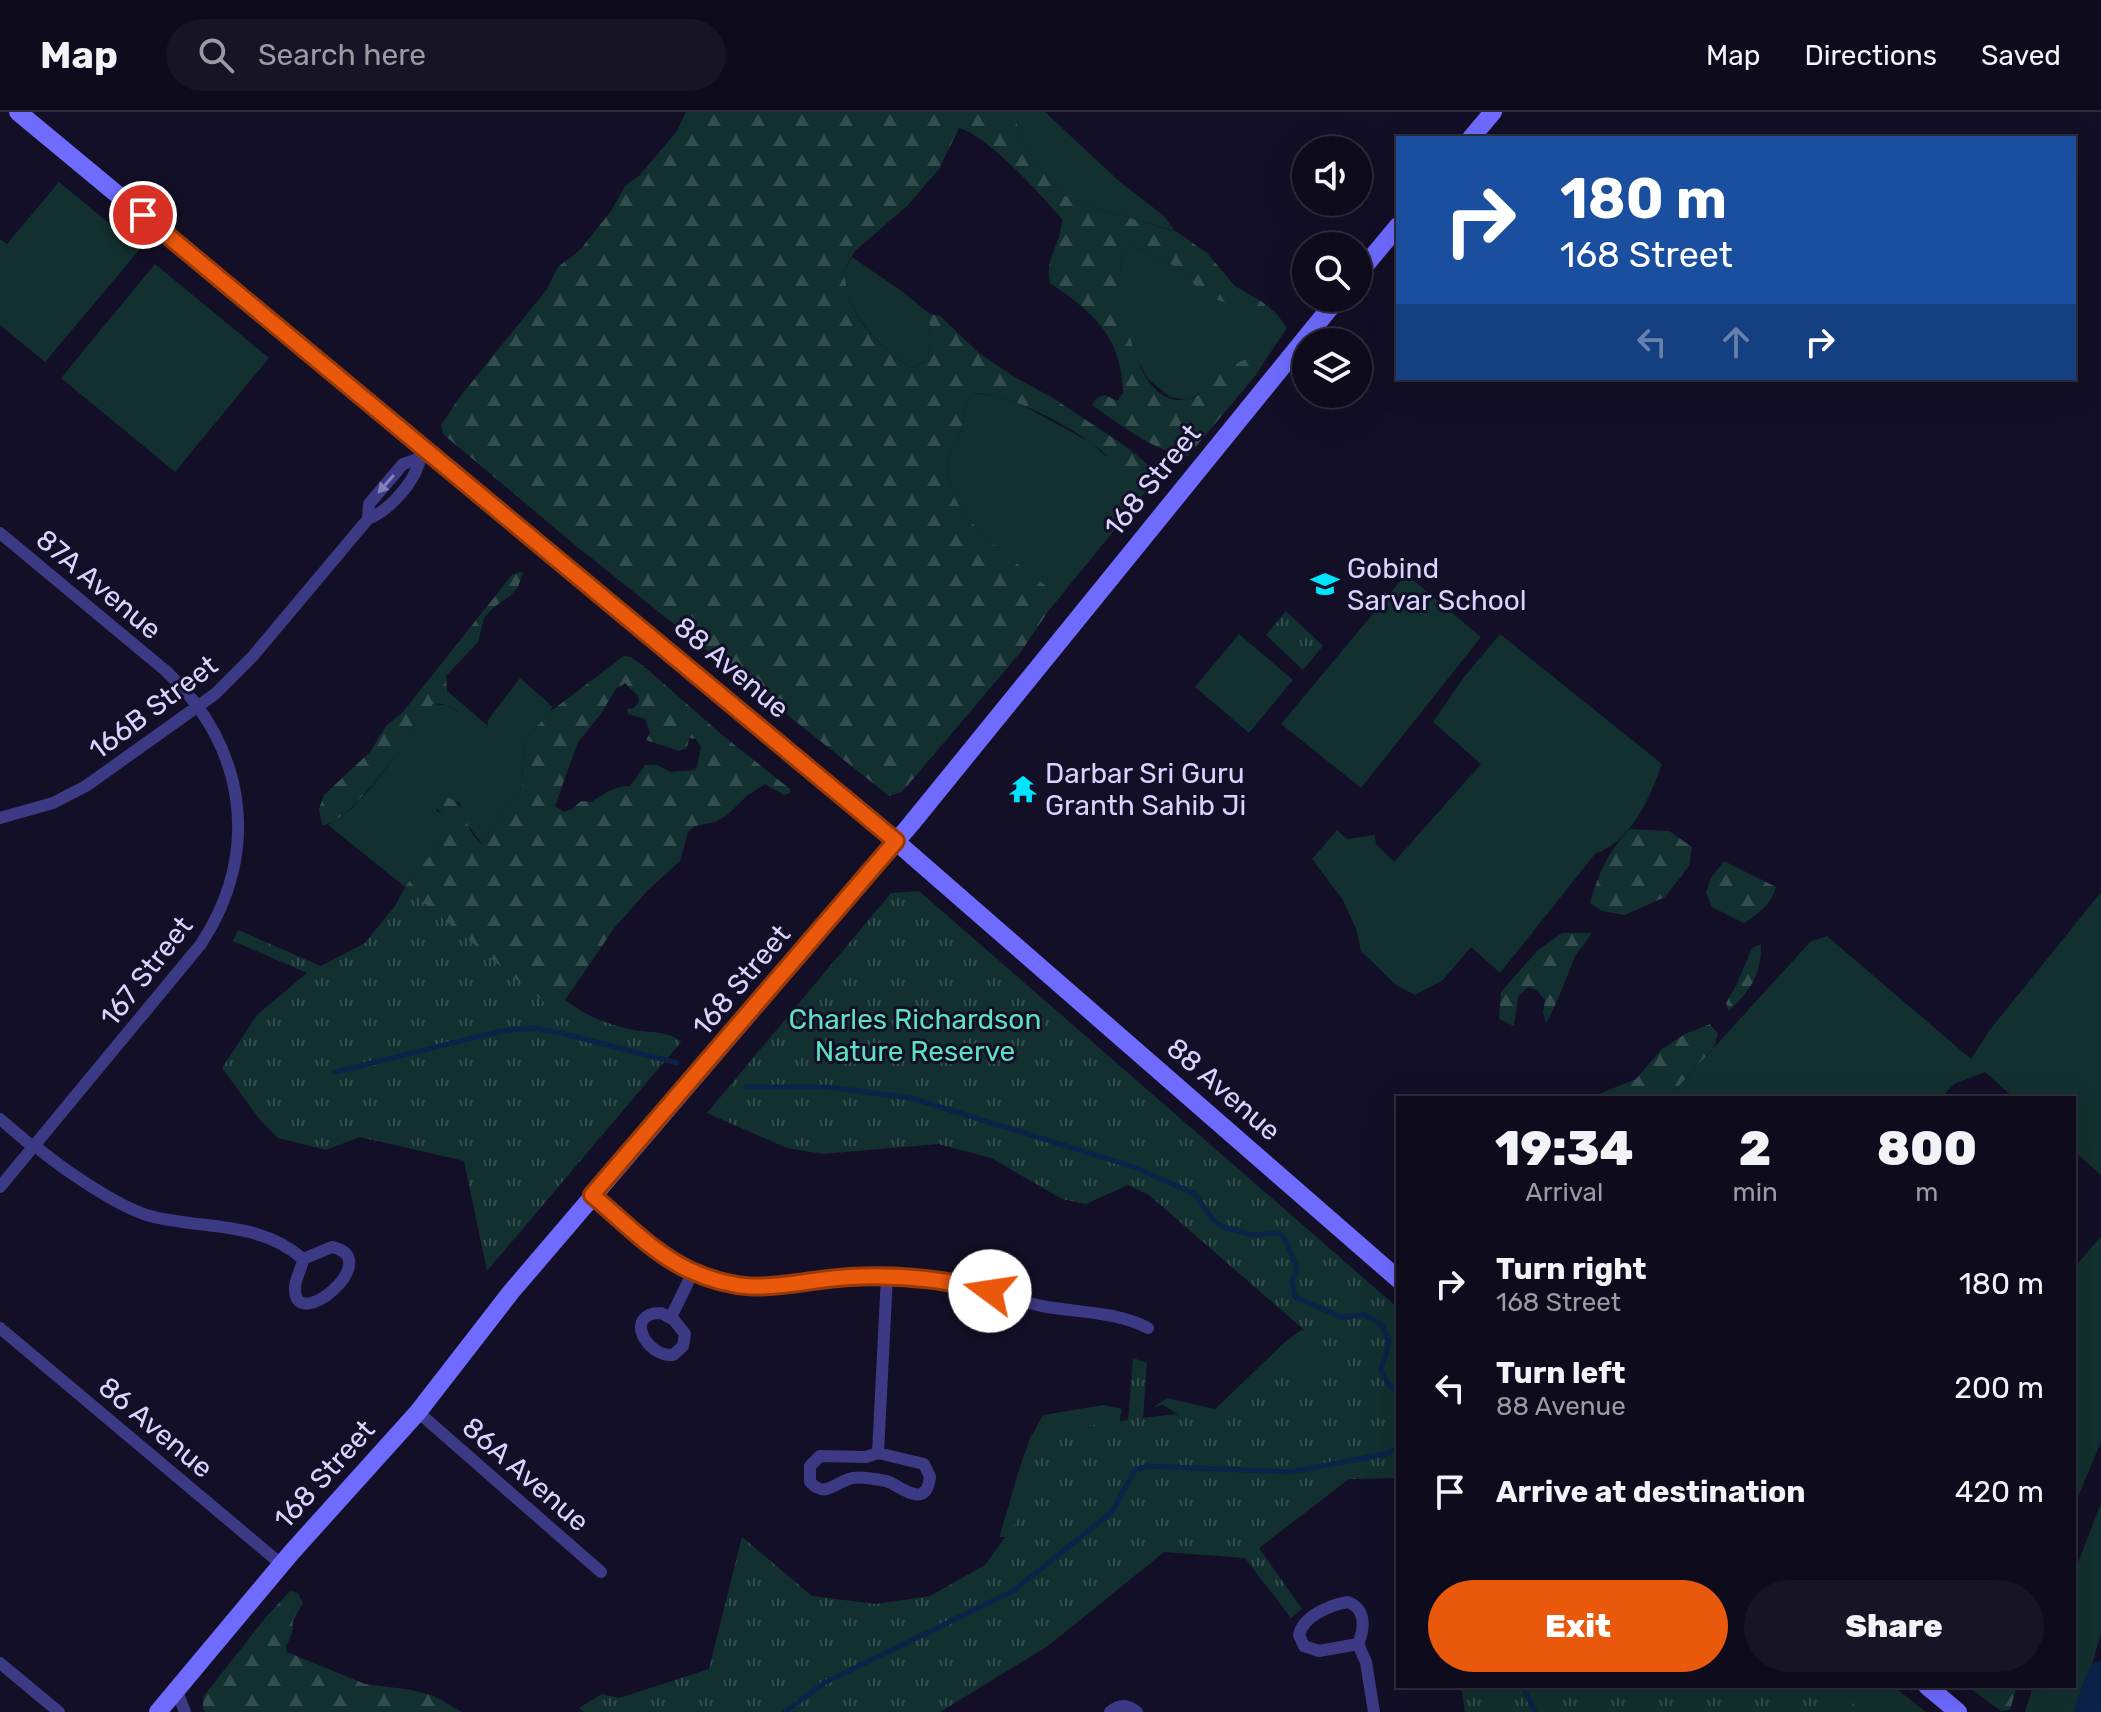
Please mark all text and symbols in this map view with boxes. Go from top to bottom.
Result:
search box [166,19,726,91]
text: Map [40,32,118,78]
icon: search [194,33,238,77]
text: Search here [258,37,426,73]
text: Map [1706,39,1760,72]
text: Directions [1804,39,1937,72]
text: Saved [1981,39,2061,72]
map controls [1292,136,1372,408]
button: sound [1292,136,1372,216]
text: 180 m [1560,166,1727,232]
icon: right [1428,168,1532,272]
pin [109,181,177,249]
icon: arrive [121,193,165,237]
button: search [1292,232,1372,312]
text: 168 Street [1560,233,1733,276]
icon: left [1630,320,1674,364]
icon: ahead [1714,320,1758,364]
icon: right [1798,320,1842,364]
button: layers [1292,328,1372,408]
street label: 168 Street [1097,418,1208,543]
one-way arrow [378,474,396,493]
street label: 87A Avenue [29,523,168,646]
place label: Gobind Sarvar School [1347,552,1527,617]
school or university icon: Gobind Sarvar School [1310,569,1340,599]
street label: 88 Avenue [668,610,796,725]
street label: 166B Street [83,648,224,766]
place label: Darbar Sri Guru Granth Sahib Ji [1045,757,1246,822]
temple icon: Darbar Sri Guru Granth Sahib Ji [1008,774,1038,804]
street label: 167 Street [93,910,199,1033]
street label: 168 Street [686,918,797,1042]
park label: Charles Richardson Nature Reserve [789,1003,1041,1068]
street label: 88 Avenue [1160,1031,1287,1148]
text: 19:34 [1495,1120,1634,1177]
text: 2 [1739,1120,1771,1177]
text: 800 [1877,1120,1977,1177]
text: Arrival [1525,1177,1603,1208]
text: min [1733,1177,1778,1208]
text: m [1915,1177,1938,1208]
position arrow [948,1249,1032,1333]
text: Turn right [1496,1251,1647,1287]
icon: right [1428,1262,1472,1306]
text: 180 m [1959,1266,2044,1302]
text: 168 Street [1496,1287,1621,1318]
text: Turn left [1496,1355,1626,1391]
icon: left [1428,1366,1472,1410]
street label: 86 Avenue [92,1370,219,1485]
text: 200 m [1954,1370,2044,1406]
text: 88 Avenue [1496,1391,1626,1422]
street label: 86A Avenue [456,1410,596,1538]
street label: 168 Street [267,1413,382,1535]
icon: arrive [1428,1470,1472,1514]
text: Arrive at destination [1496,1474,1806,1510]
text: 420 m [1955,1474,2044,1510]
button: Exit [1428,1580,1728,1672]
button: Share [1744,1580,2044,1672]

